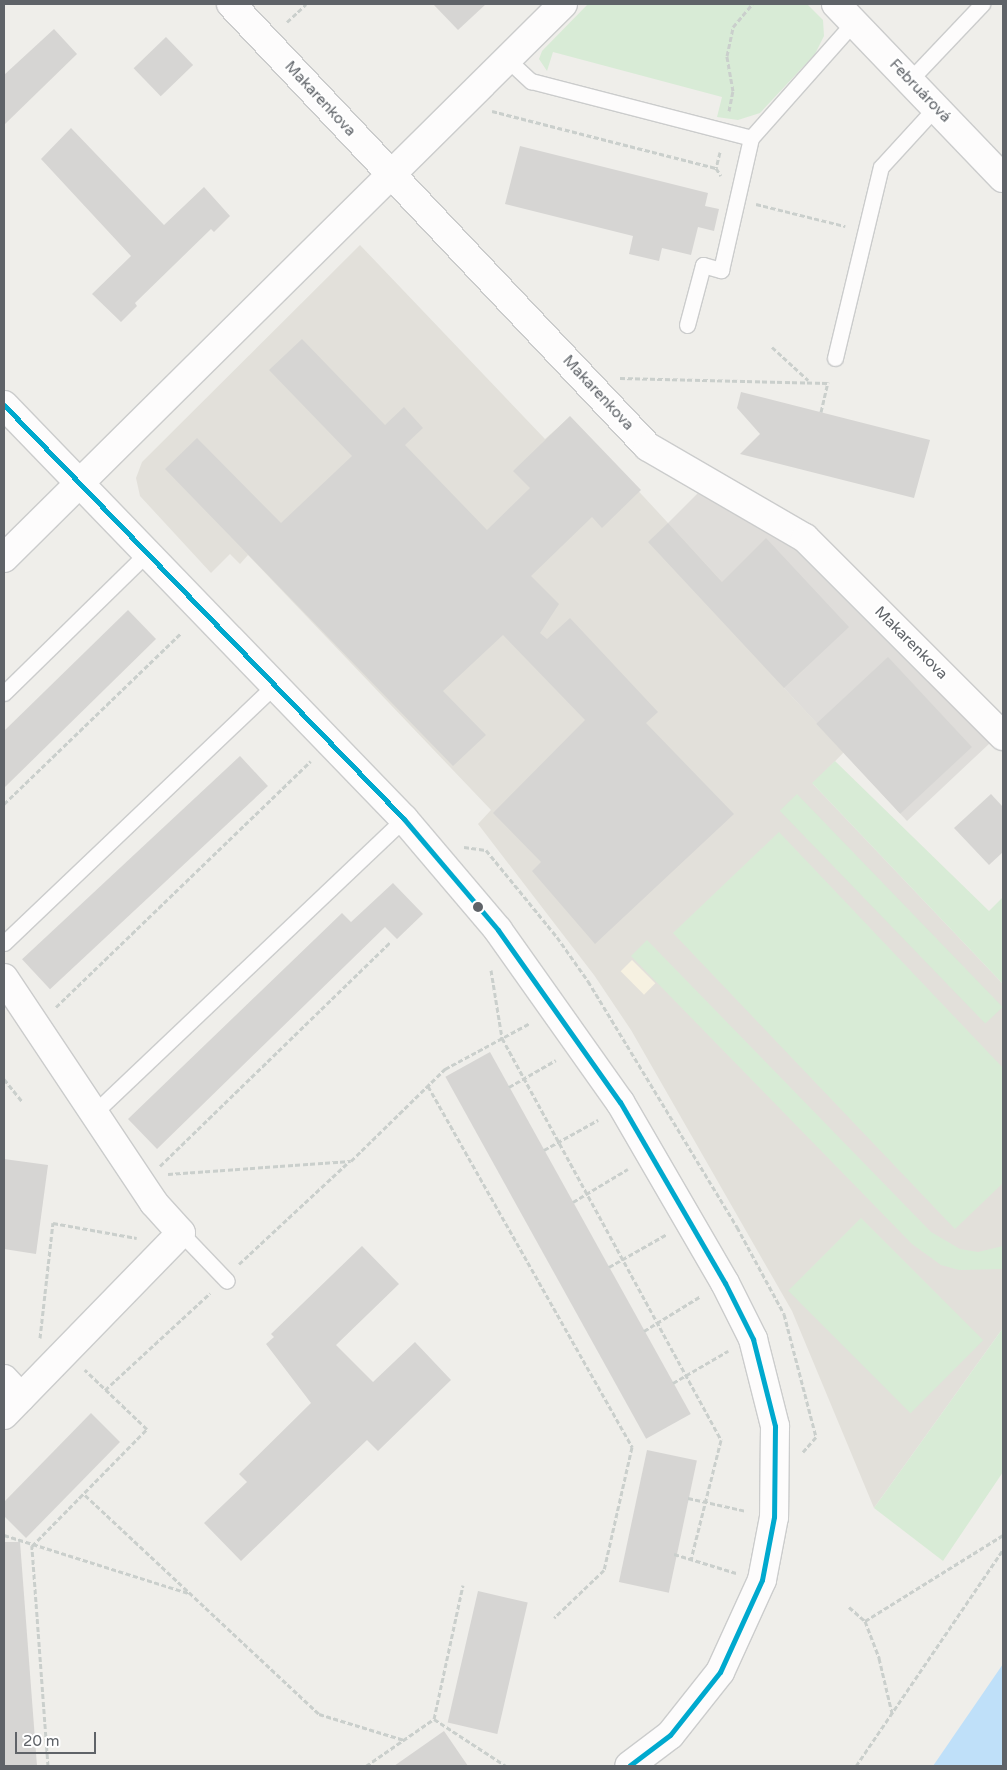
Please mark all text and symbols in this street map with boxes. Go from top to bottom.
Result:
street label: Februárová [886,56,954,126]
street label: Makarenkova [281,58,359,140]
street label: Makarenkova [559,352,637,434]
street label: Makarenkova [871,603,951,683]
unlabelled marker [473,902,483,912]
scale bar [18,1722,99,1754]
text: 20 m [23,1732,60,1750]

